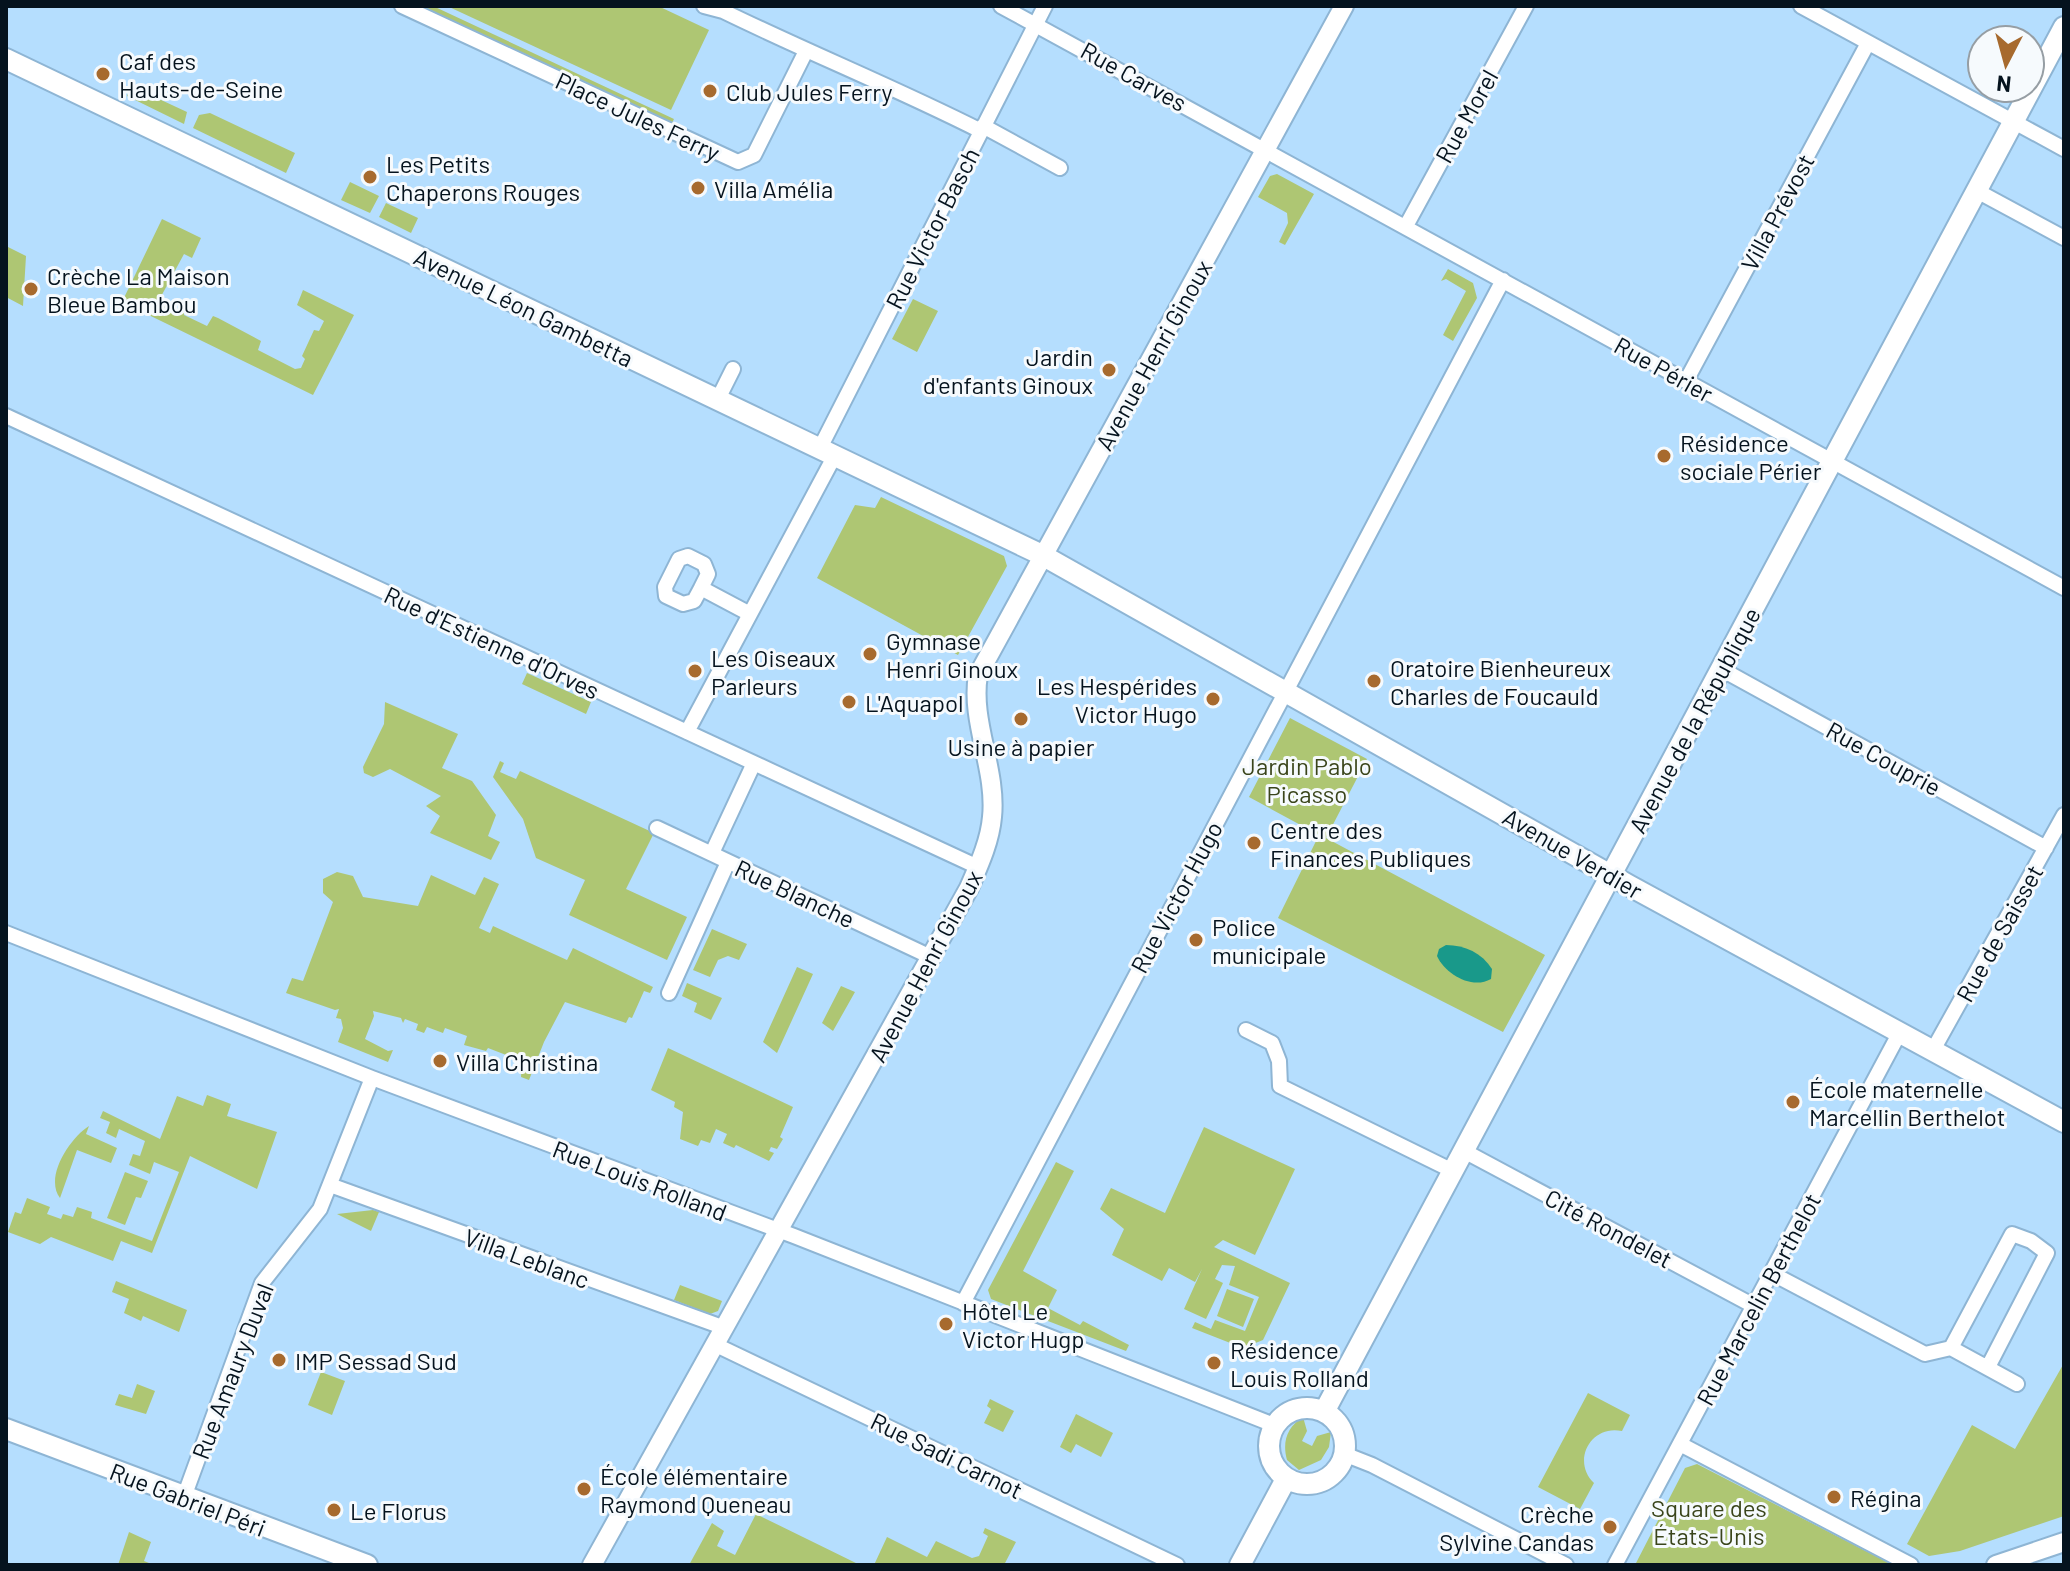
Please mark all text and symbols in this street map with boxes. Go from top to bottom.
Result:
north arrow [1966,24,2046,104]
street label: Rue Carves [1076,35,1192,117]
place label: Caf des Hauts-de-Seine [119,46,283,103]
street label: Rue Morel [1429,64,1503,168]
marker: Caf des Hauts-de-Seine [94,65,112,83]
street label: Place Jules Ferry [551,65,725,167]
text: N [1995,71,2012,99]
place label: Club Jules Ferry [726,77,893,106]
marker: Club Jules Ferry [701,82,719,100]
street label: Rue Victor Basch [879,143,985,313]
place label: Les Petits Chaperons Rouges [386,149,580,206]
street label: Villa Prévost [1734,149,1820,275]
marker: Les Petits Chaperons Rouges [361,168,379,186]
place label: Villa Amélia [714,174,833,203]
marker: Villa Amélia [689,179,707,197]
street label: Avenue Léon Gambetta [410,241,638,373]
street label: Avenue Henri Ginoux [1089,255,1217,455]
place label: Crèche La Maison Bleue Bambou [47,261,230,318]
marker: Crèche La Maison Bleue Bambou [22,280,40,298]
street label: Rue Périer [1610,330,1719,408]
place label: Jardin d'enfants Ginoux [923,342,1093,399]
marker: Jardin d'enfants Ginoux [1100,361,1118,379]
place label: Résidence sociale Périer [1680,428,1822,485]
marker: Résidence sociale Périer [1655,447,1673,465]
street label: Rue d'Estienne d'Orves [380,579,604,705]
street label: Avenue de la République [1622,602,1766,838]
place label: Gymnase Henri Ginoux [886,626,1018,683]
place label: Les Oiseaux Parleurs [711,643,835,700]
marker: Gymnase Henri Ginoux [861,645,879,663]
place label: Oratoire Bienheureux Charles de Foucauld [1390,653,1611,710]
marker: Les Oiseaux Parleurs [686,662,704,680]
place label: Les Hespérides Victor Hugo [1037,671,1197,728]
marker: Oratoire Bienheureux Charles de Foucauld [1365,672,1383,690]
place label: L'Aquapol [865,688,964,717]
marker: Les Hespérides Victor Hugo [1204,690,1222,708]
marker: L'Aquapol [840,693,858,711]
marker: Usine à papier [1012,710,1030,728]
street label: Rue Couprie [1822,715,1946,801]
place label: Usine à papier [947,732,1095,761]
park label: Jardin Pablo Picasso [1242,751,1372,808]
street label: Avenue Verdier [1498,801,1648,905]
place label: Centre des Finances Publiques [1270,815,1471,872]
street label: Rue Victor Hugo [1124,816,1228,978]
marker: Centre des Finances Publiques [1245,834,1263,852]
street label: Rue Blanche [731,853,859,933]
street label: Rue de Saisset [1949,859,2049,1007]
street label: Avenue Henri Ginoux [862,865,988,1067]
place label: Police municipale [1212,912,1326,969]
marker: Police municipale [1187,931,1205,949]
place label: Villa Christina [456,1047,598,1076]
marker: Villa Christina [431,1052,449,1070]
place label: École maternelle Marcellin Berthelot [1809,1074,2006,1131]
marker: École maternelle Marcellin Berthelot [1784,1093,1802,1111]
street label: Rue Louis Rolland [549,1133,731,1227]
street label: Cité Rondelet [1540,1182,1678,1274]
street label: Rue Marcelin Berthelot [1690,1188,1826,1410]
street label: Villa Leblanc [461,1222,593,1294]
street label: Rue Amaury Duval [185,1279,279,1463]
place label: Hôtel Le Victor Hugp [962,1296,1084,1353]
marker: Hôtel Le Victor Hugp [937,1315,955,1333]
place label: Résidence Louis Rolland [1230,1335,1369,1392]
place label: IMP Sessad Sud [295,1346,457,1375]
marker: IMP Sessad Sud [270,1351,288,1369]
marker: Résidence Louis Rolland [1205,1354,1223,1372]
street label: Rue Sadi Carnot [866,1406,1028,1504]
street label: Rue Gabriel Péri [106,1456,270,1542]
place label: École élémentaire Raymond Queneau [600,1461,791,1518]
marker: École élémentaire Raymond Queneau [575,1480,593,1498]
place label: Régina [1850,1483,1922,1512]
marker: Régina [1825,1488,1843,1506]
park label: Square des États-Unis [1651,1493,1767,1550]
place label: Le Florus [350,1496,447,1525]
place label: Crèche Sylvine Candas [1439,1499,1594,1556]
marker: Le Florus [325,1501,343,1519]
marker: Crèche Sylvine Candas [1601,1518,1619,1536]

